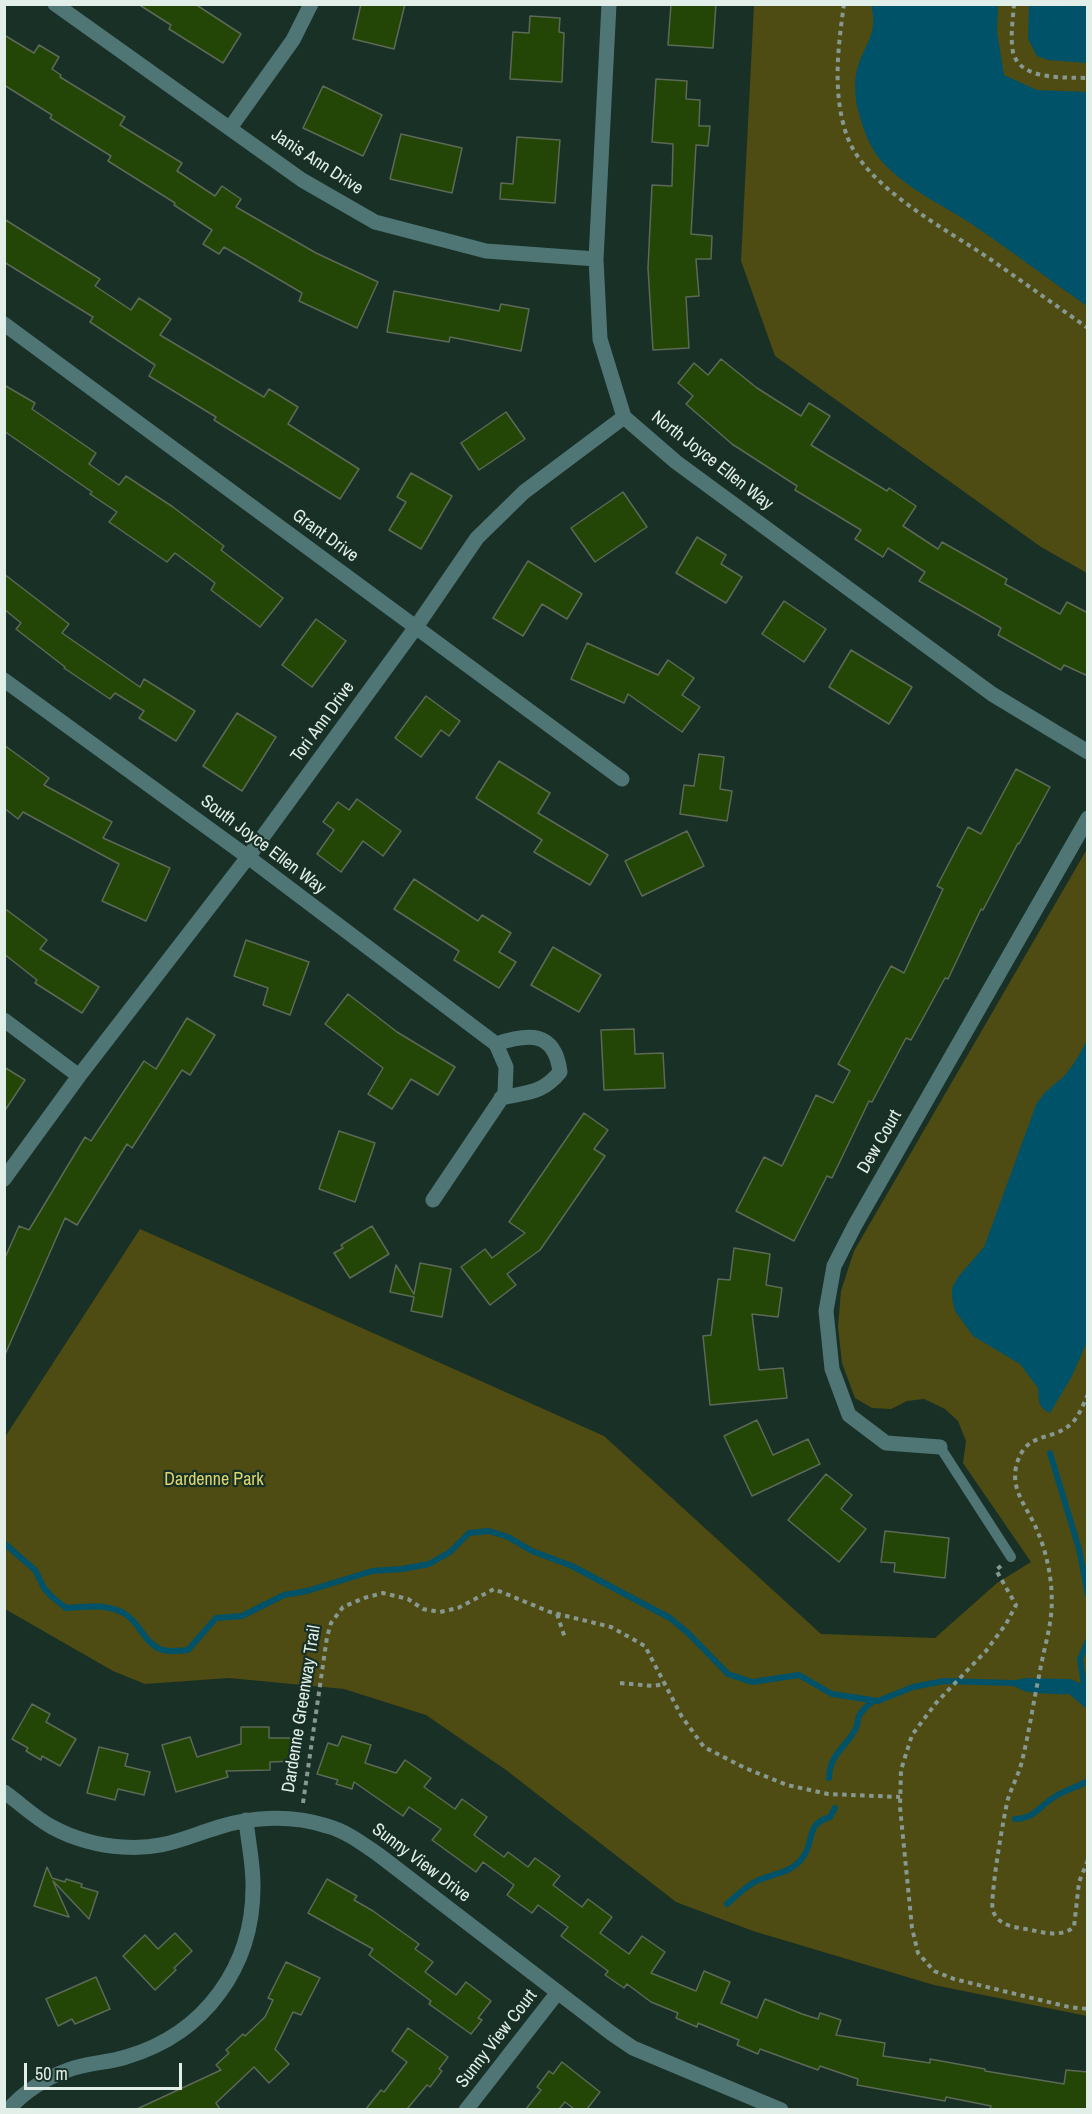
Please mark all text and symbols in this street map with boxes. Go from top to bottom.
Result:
street label: Janis Ann Drive [267,124,367,200]
street label: North Joyce Ellen Way [647,407,777,515]
street label: Grant Drive [288,505,362,567]
street label: Tori Ann Drive [287,677,359,767]
street label: South Joyce Ellen Way [196,791,330,899]
street label: Dew Court [853,1106,907,1178]
park label: Dardenne Park [164,1469,264,1491]
street label: Dardenne Greenway Trail [278,1624,326,1794]
street label: Sunny View Drive [367,1819,475,1907]
street label: Sunny View Court [452,1986,542,2092]
scale bar [27,2051,184,2089]
text: 50 m [35,2061,68,2086]

